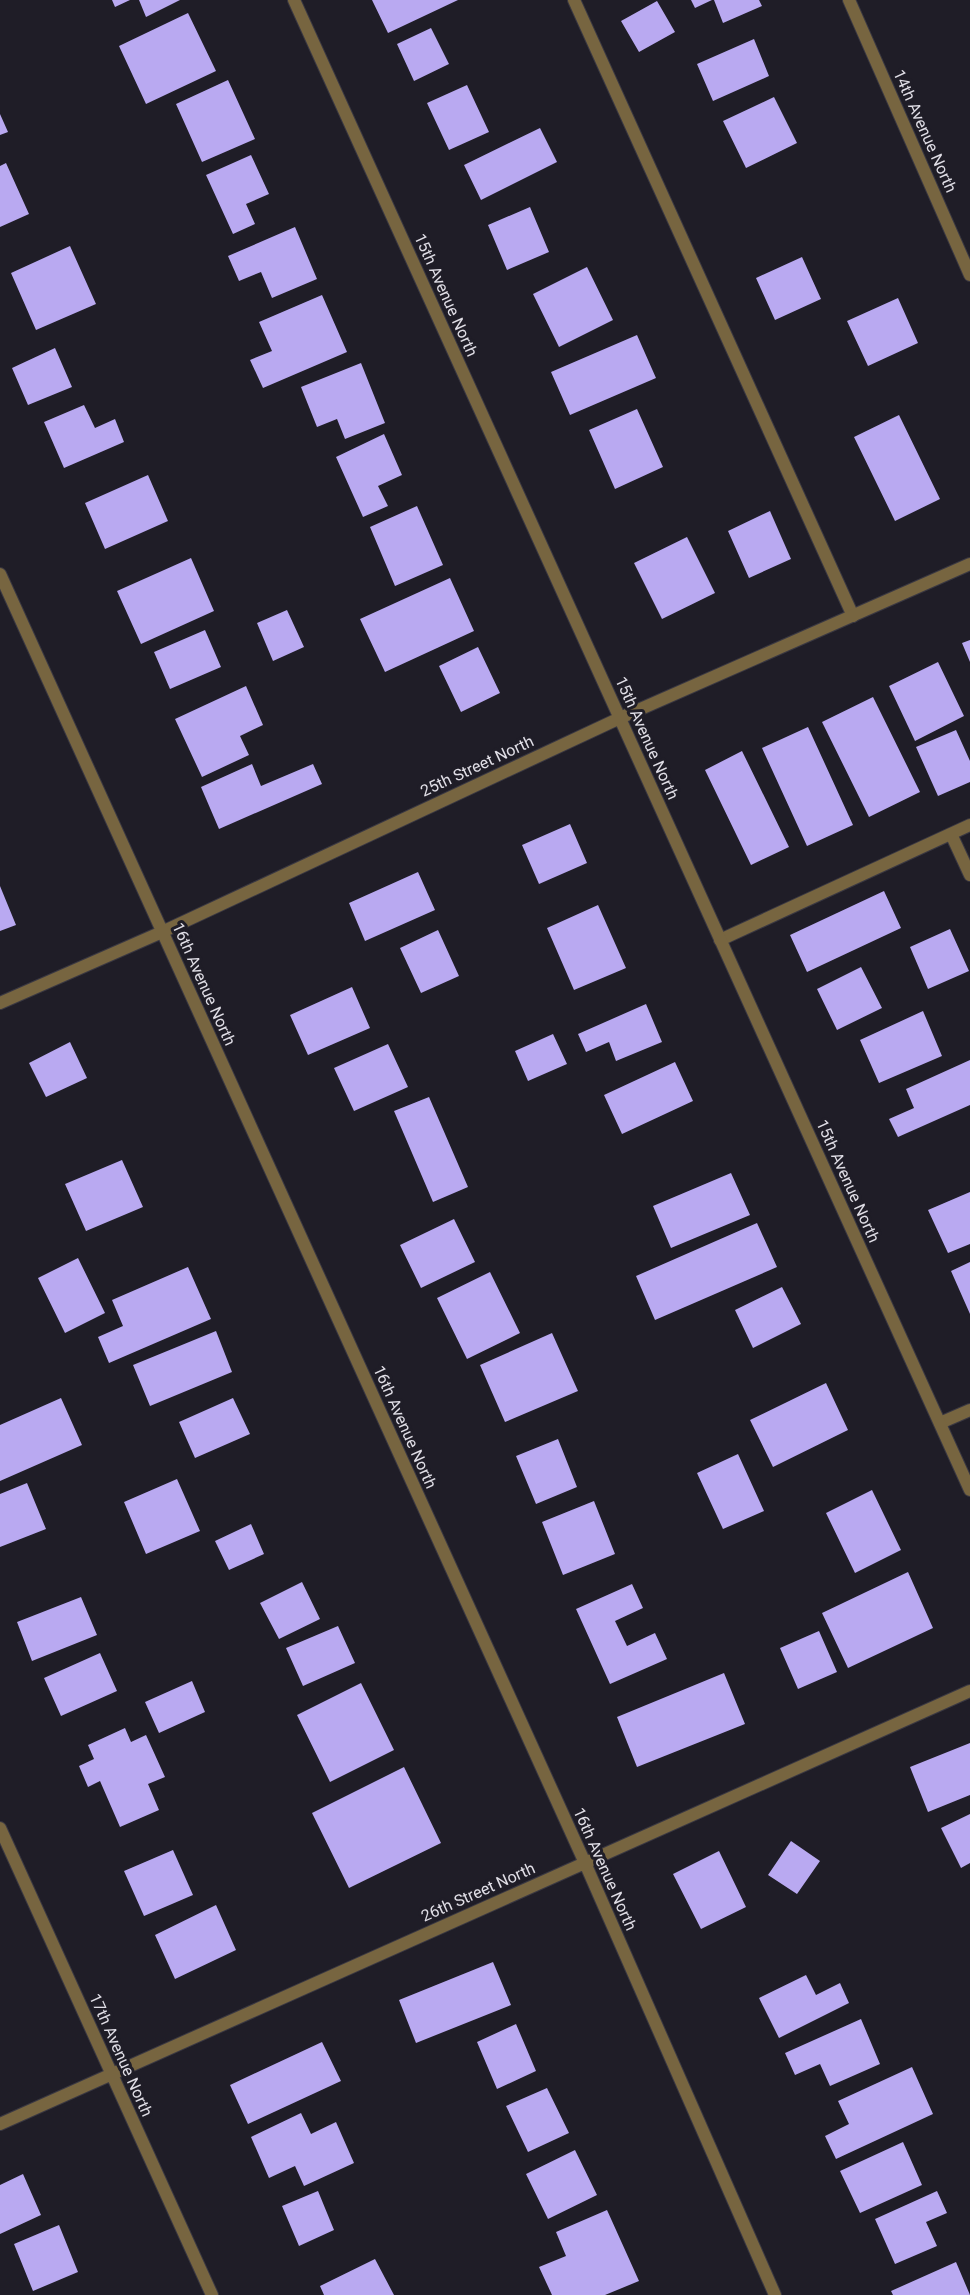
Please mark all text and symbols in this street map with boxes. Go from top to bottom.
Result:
street label: 14th Avenue North [889,67,961,195]
street label: 15th Avenue North [410,231,482,359]
street label: 15th Avenue North [611,674,683,802]
street label: 25th Street North [417,731,537,801]
street label: 16th Avenue North [168,920,240,1048]
street label: 15th Avenue North [812,1117,884,1245]
street label: 16th Avenue North [369,1363,441,1491]
street label: 16th Avenue North [569,1805,641,1933]
street label: 26th Street North [418,1858,538,1926]
street label: 17th Avenue North [85,1991,157,2119]

